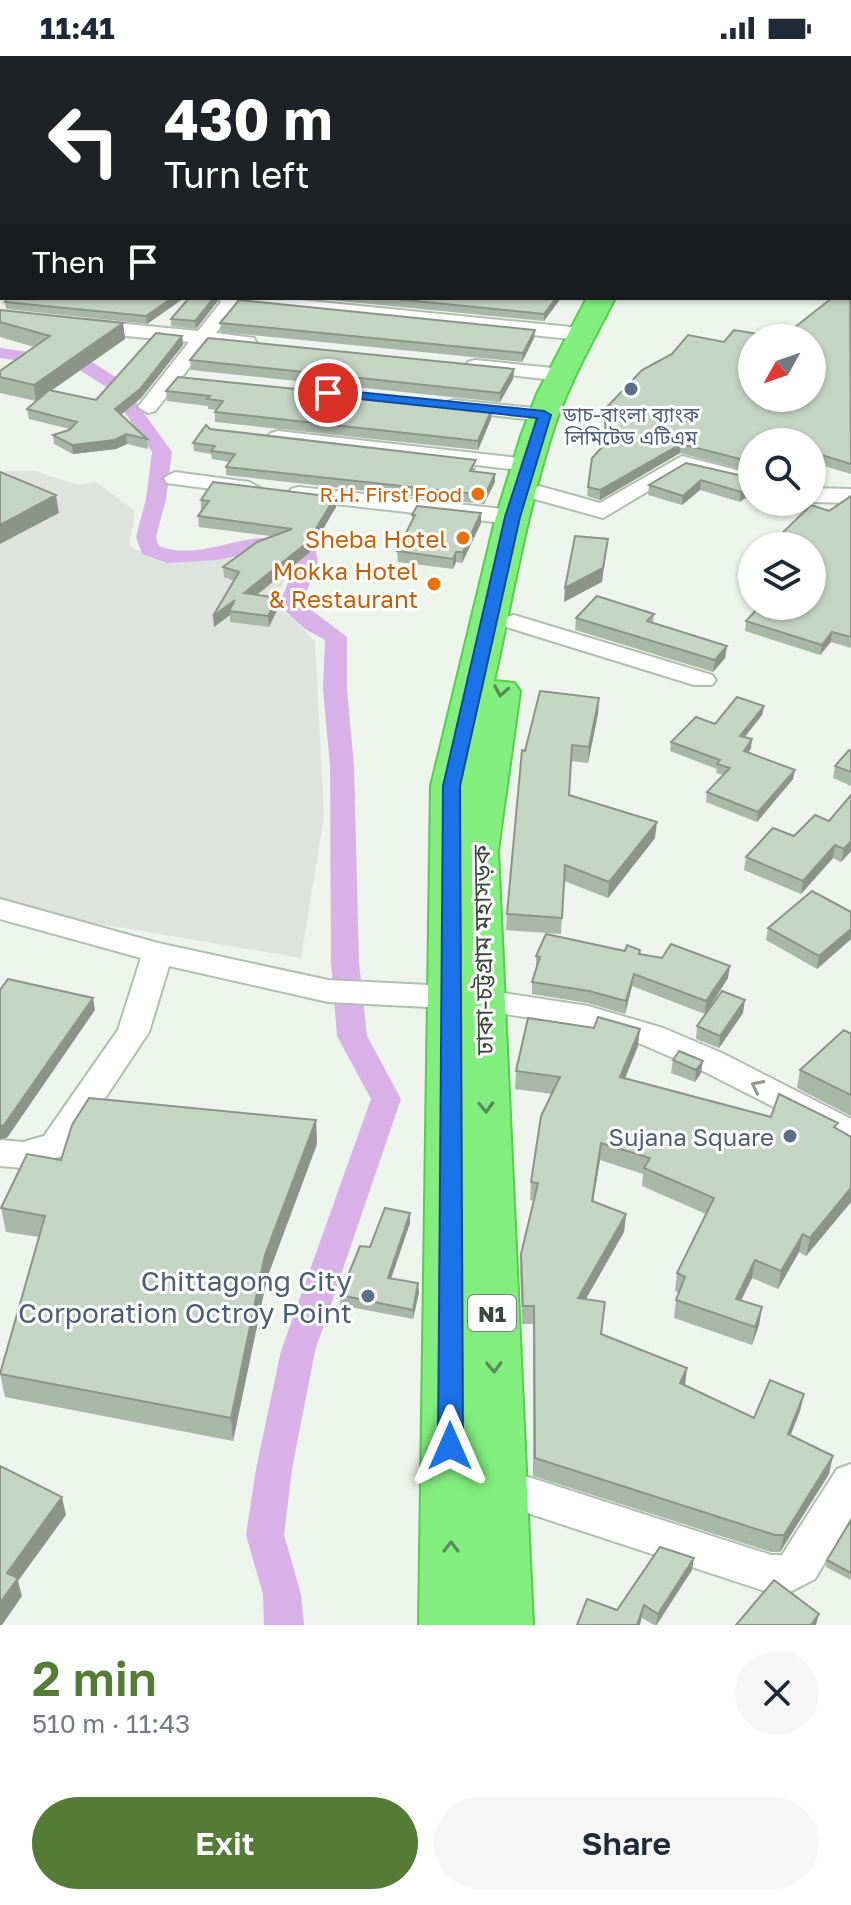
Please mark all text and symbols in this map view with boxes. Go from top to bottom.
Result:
text: 11:41 [40,10,115,46]
text: 430 m [164,85,333,152]
icon: left [32,88,136,192]
text: Turn left [164,153,310,196]
icon: arrive [121,240,165,284]
text: Then [32,244,105,280]
north arrow [738,324,826,412]
map controls [738,324,826,620]
pin [294,359,362,427]
icon: arrive [306,371,350,415]
marker: ডাচ-বাংলা ব্যাংক লিমিটেড এটিএম [622,380,640,398]
place label: ডাচ-বাংলা ব্যাংক লিমিটেড এটিএম [562,402,700,449]
button: search [738,428,826,516]
place label: R.H. First Food [320,482,462,506]
marker: R.H. First Food [469,485,487,503]
place label: Sheba Hotel [305,524,447,553]
marker: Sheba Hotel [454,529,472,547]
button: layers [738,532,826,620]
place label: Mokka Hotel & Restaurant [269,556,418,613]
marker: Mokka Hotel & Restaurant [425,575,443,593]
one-way arrow [494,685,511,698]
street label: ঢাকা-চট্টগ্রাম মহাসড়ক [466,844,498,1056]
one-way arrow [750,1080,765,1095]
one-way arrow [477,1101,494,1114]
place label: Sujana Square [609,1122,774,1151]
marker: Sujana Square [781,1127,799,1145]
place label: Chittagong City Corporation Octroy Point [18,1264,352,1329]
marker: Chittagong City Corporation Octroy Point [359,1287,377,1305]
road number: N1 [468,1295,516,1331]
one-way arrow [485,1361,502,1374]
position arrow [408,1404,492,1488]
one-way arrow [442,1540,460,1553]
text: 2 min [32,1649,157,1707]
button: close [735,1651,819,1735]
text: 510 m · 11:43 [32,1708,190,1739]
button: Exit [32,1797,418,1889]
button: Share [434,1797,819,1889]

